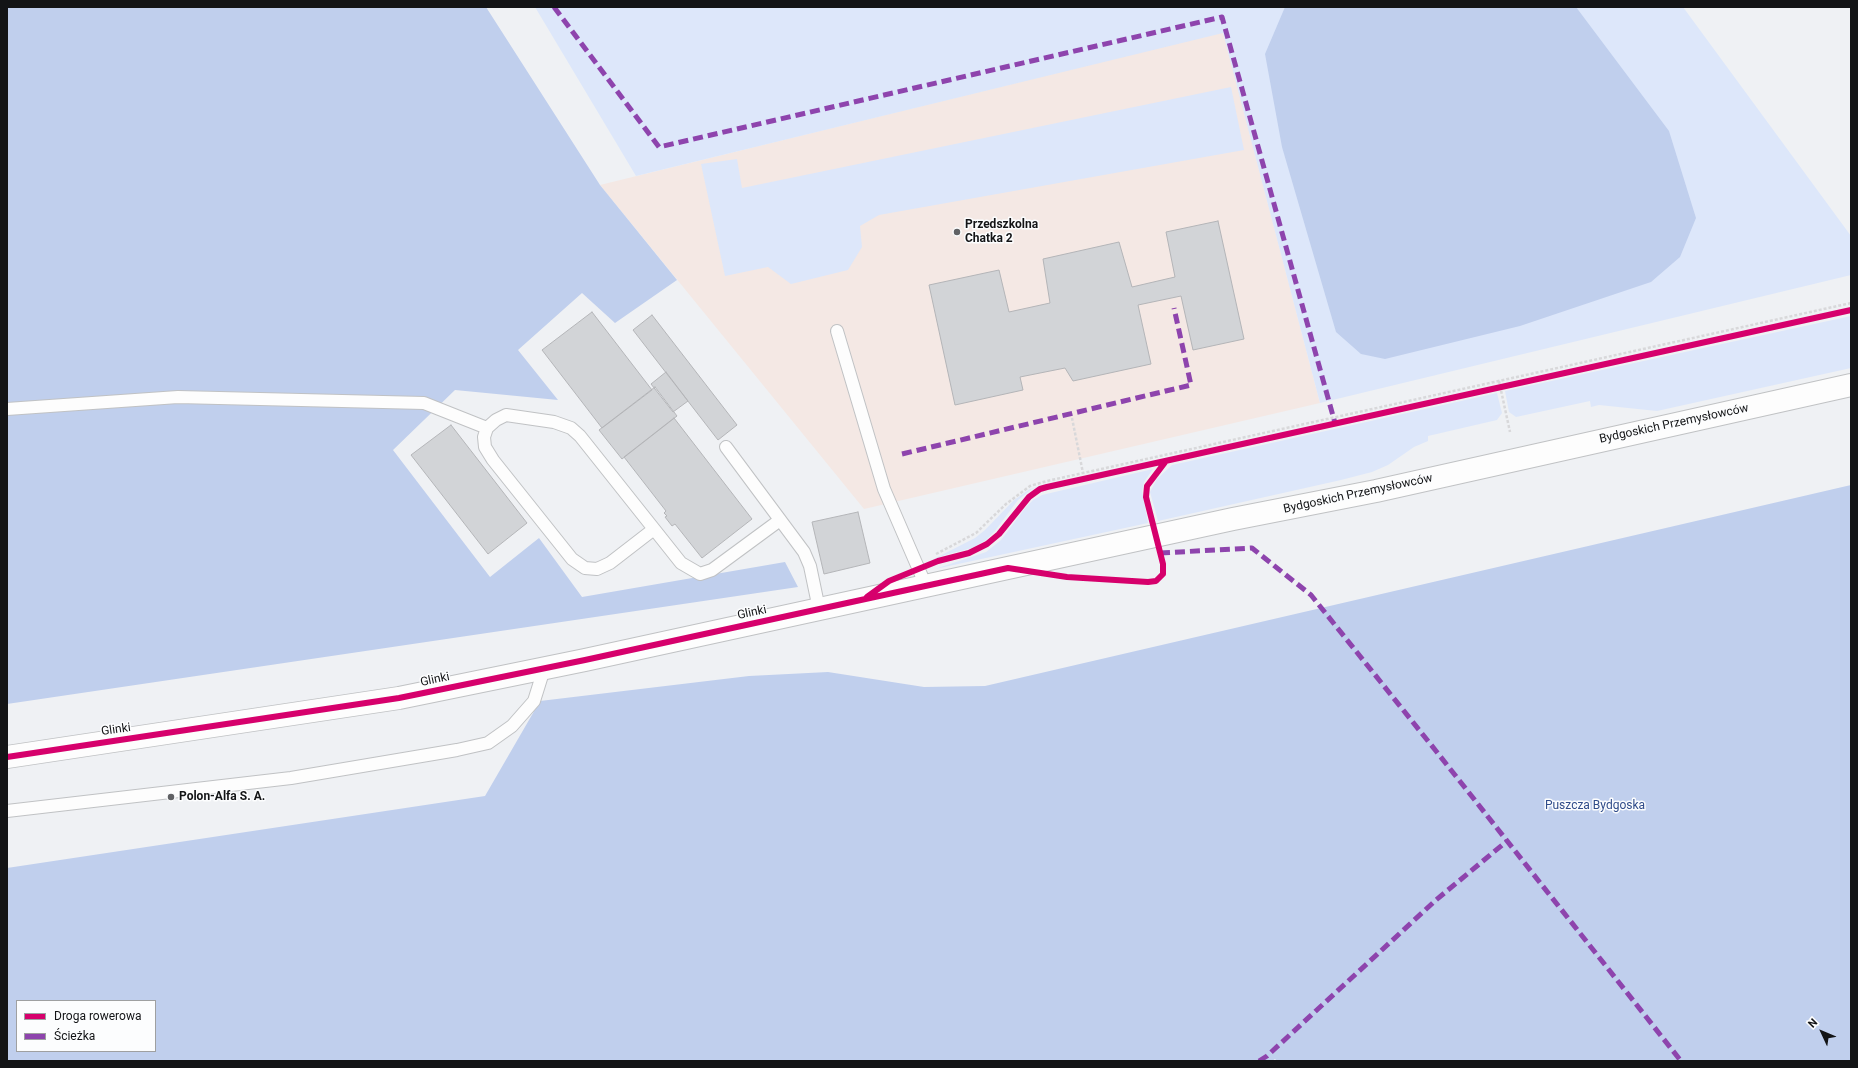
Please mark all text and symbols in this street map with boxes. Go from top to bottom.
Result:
place label: Przedszkolna Chatka 2 [965,218,1038,246]
marker: Przedszkolna Chatka 2 [952,227,962,237]
street label: Bydgoskich Przemysłowców [1598,401,1750,447]
street label: Bydgoskich Przemysłowców [1282,471,1434,517]
street label: Glinki [736,603,768,623]
street label: Glinki [419,670,451,690]
street label: Glinki [100,721,132,739]
place label: Polon-Alfa S. A. [179,790,265,804]
marker: Polon-Alfa S. A. [166,792,176,802]
park label: Puszcza Bydgoska [1545,799,1645,813]
legend [16,1000,156,1052]
text: Droga rowerowa [54,1009,141,1023]
north arrow [1802,1012,1842,1052]
text: N [1806,1016,1820,1031]
text: Ścieżka [54,1029,95,1043]

